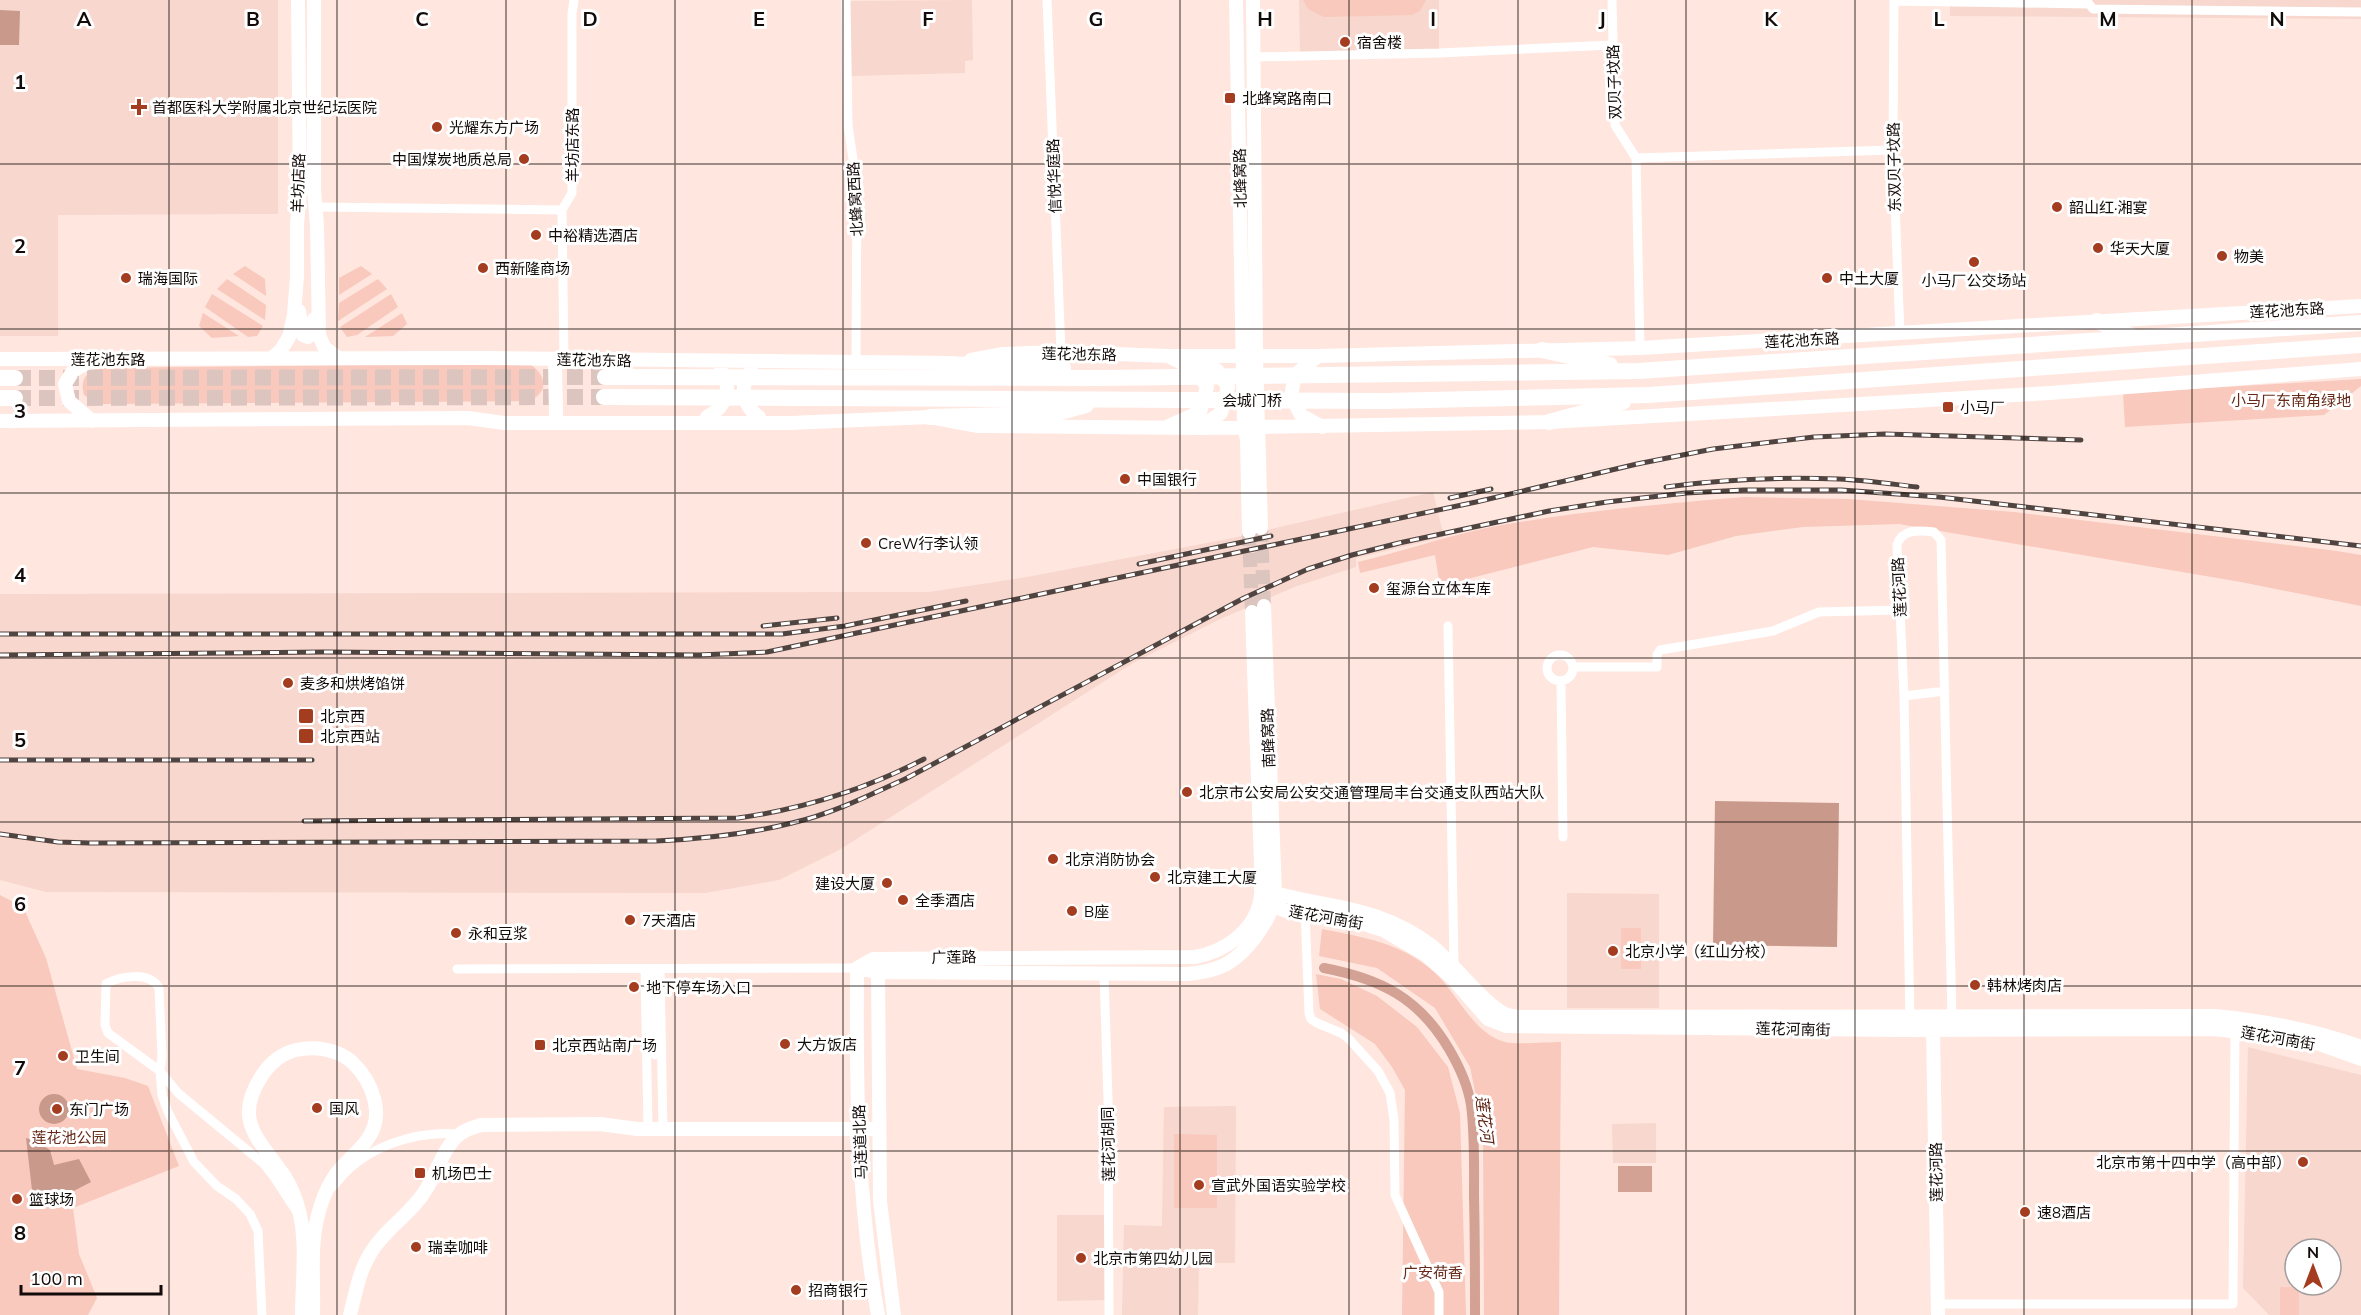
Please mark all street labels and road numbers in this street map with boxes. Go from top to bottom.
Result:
street label: 双贝子坟路 [1603,44,1625,120]
street label: 羊坊店东路 [563,107,582,183]
street label: 东双贝子坟路 [1884,122,1904,212]
street label: 信悦华庭路 [1043,138,1065,214]
street label: 北蜂窝路 [1230,148,1250,208]
street label: 羊坊店路 [287,153,309,213]
street label: 北蜂窝西路 [844,161,866,237]
street label: 莲花池东路 [2249,299,2325,321]
street label: 莲花池东路 [1764,329,1840,351]
street label: 莲花池东路 [1041,344,1117,364]
street label: 莲花池东路 [70,350,146,369]
street label: 莲花池东路 [556,350,632,370]
street label: 会城门桥 [1222,391,1282,410]
street label: 莲花河路 [1888,557,1910,617]
street label: 南蜂窝路 [1257,708,1279,768]
street label: 莲花河南街 [1287,901,1365,933]
street label: 广莲路 [931,947,977,967]
street label: 莲花河南街 [1755,1019,1831,1039]
street label: 莲花河南街 [2239,1022,2317,1054]
street label: 马连道北路 [849,1104,871,1180]
street label: 莲花河胡同 [1098,1106,1118,1182]
street label: 莲花河路 [1926,1142,1946,1202]

